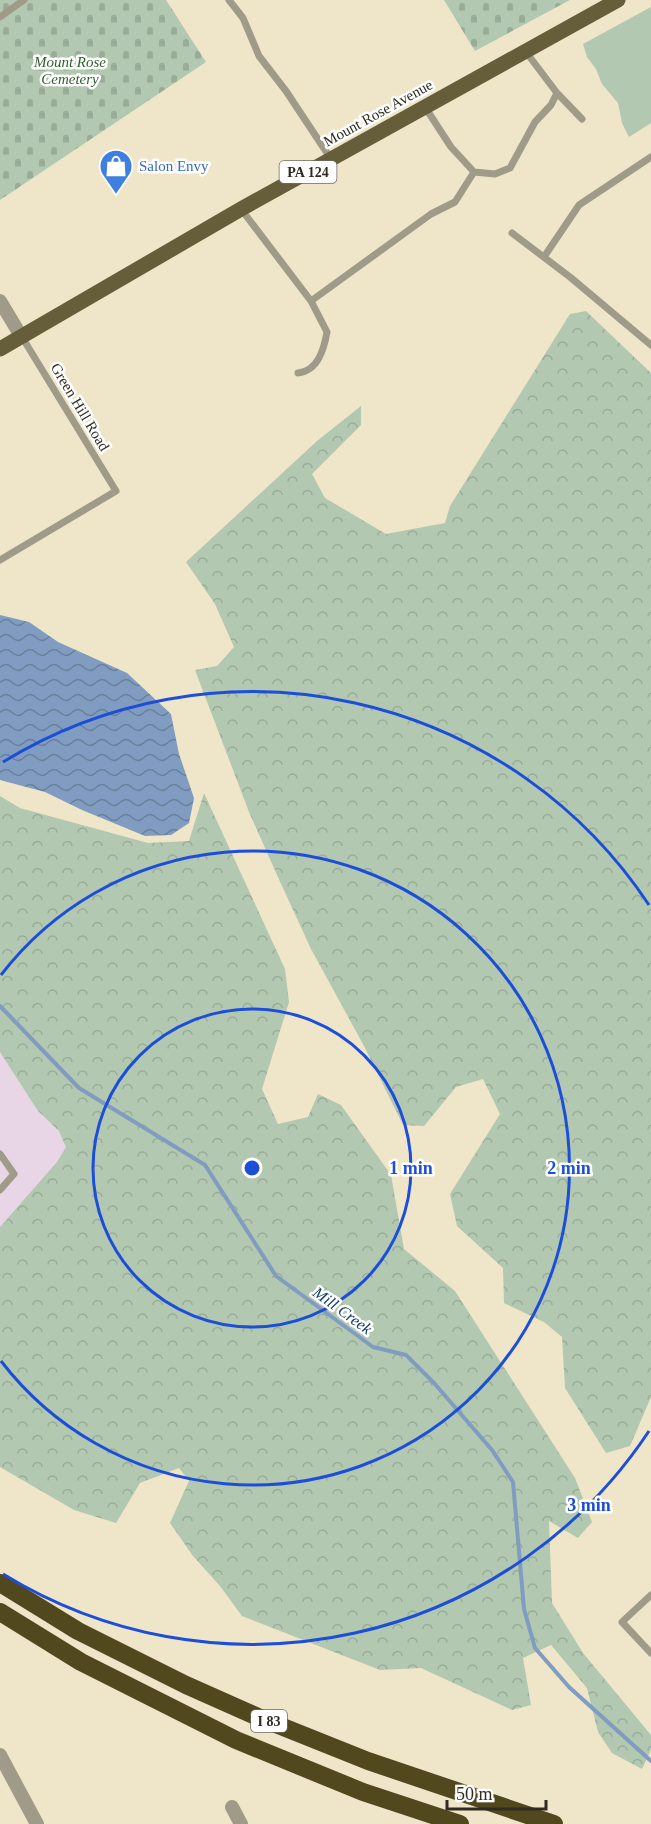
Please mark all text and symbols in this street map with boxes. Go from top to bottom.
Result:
park label: Mount Rose Cemetery [33,54,106,87]
street label: Mount Rose Avenue [321,76,436,150]
shop icon: Salon Envy [98,148,134,195]
place label: Salon Envy [139,158,209,174]
road number: PA 124 [280,161,336,183]
street label: Green Hill Road [48,360,113,454]
centre of rings [242,1158,262,1178]
text: 1 min [389,1158,433,1178]
text: 2 min [547,1158,591,1178]
water label: Mill Creek [309,1283,376,1338]
text: 3 min [567,1495,611,1515]
road number: I 83 [251,1710,287,1732]
scale bar [447,1773,546,1811]
text: 50 m [456,1784,493,1804]

